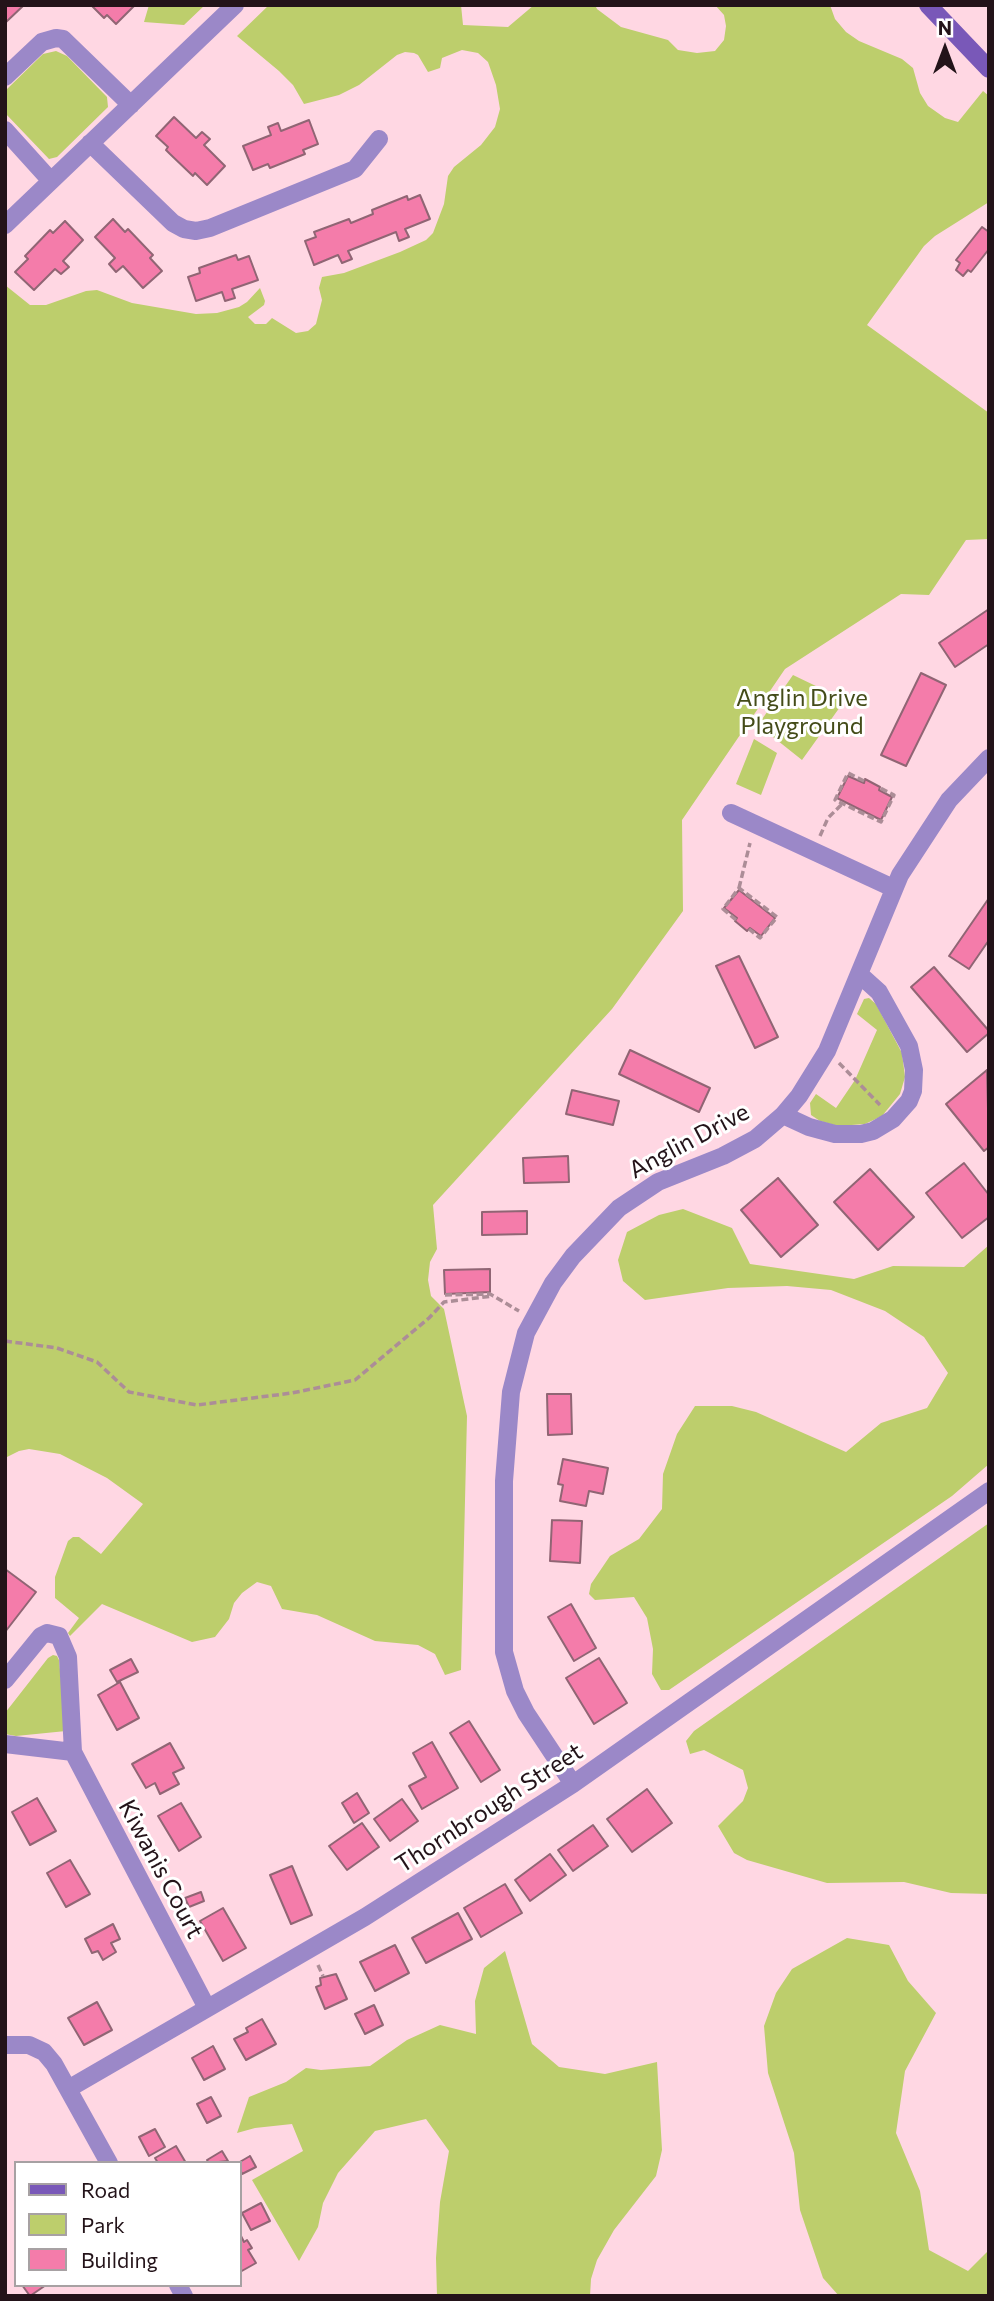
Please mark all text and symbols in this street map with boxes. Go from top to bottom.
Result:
north arrow [910,14,980,84]
text: N [938,16,952,39]
park label: Anglin Drive Playground [736,684,868,740]
street label: Anglin Drive [624,1097,754,1185]
street label: Thornbrough Street [390,1737,588,1879]
street label: Kiwanis Court [112,1795,210,1943]
legend [14,2161,242,2287]
text: Road [81,2177,130,2202]
text: Park [81,2212,125,2237]
text: Building [81,2247,158,2272]

